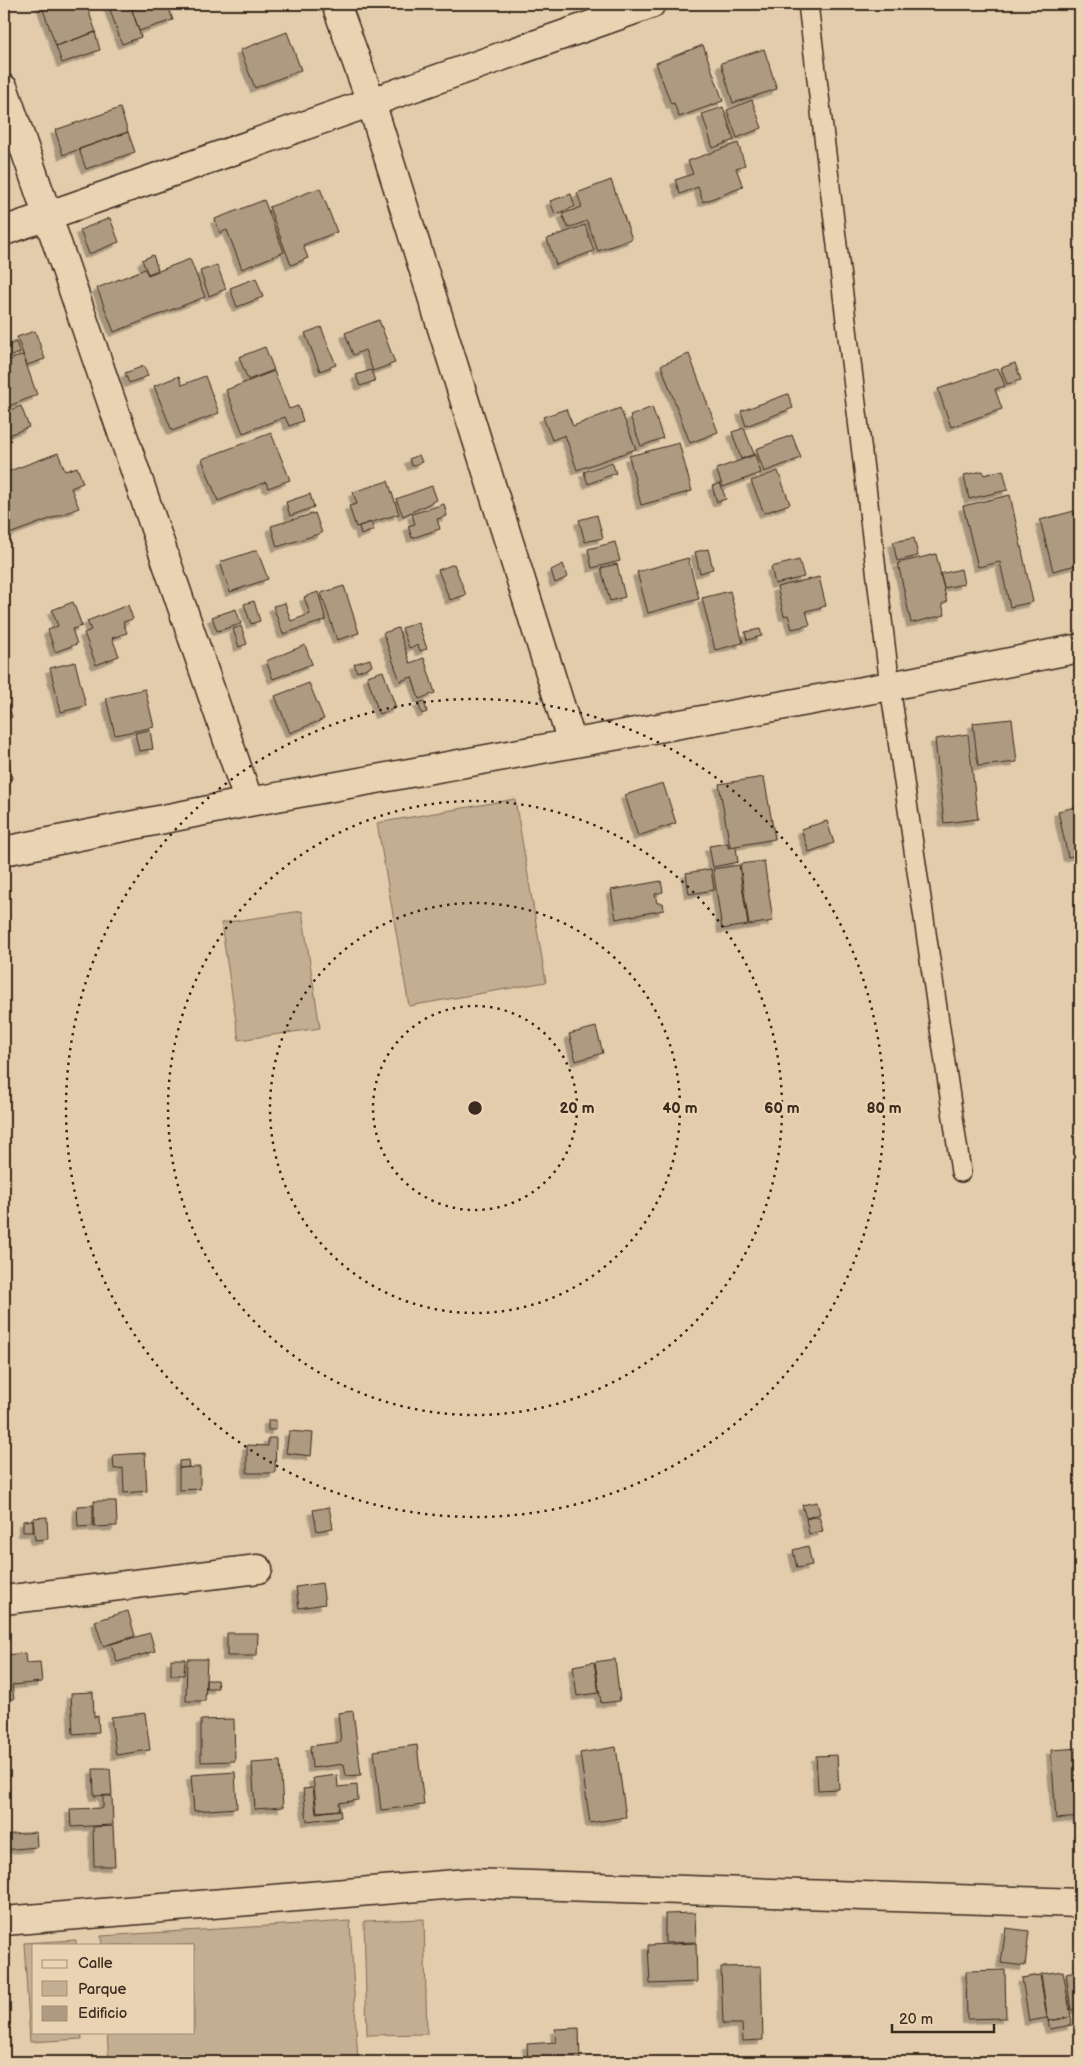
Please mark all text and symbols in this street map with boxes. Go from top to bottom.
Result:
centre of rings [466,1099,484,1117]
text: 20 m [560,1099,595,1118]
text: 40 m [662,1099,698,1118]
text: 60 m [764,1099,800,1118]
text: 80 m [866,1099,902,1118]
legend [32,1944,195,2034]
text: Calle [78,1954,113,1973]
text: Parque [78,1980,127,1999]
scale bar [892,2001,994,2033]
text: Edificio [78,2004,127,2023]
text: 20 m [899,2010,933,2029]

